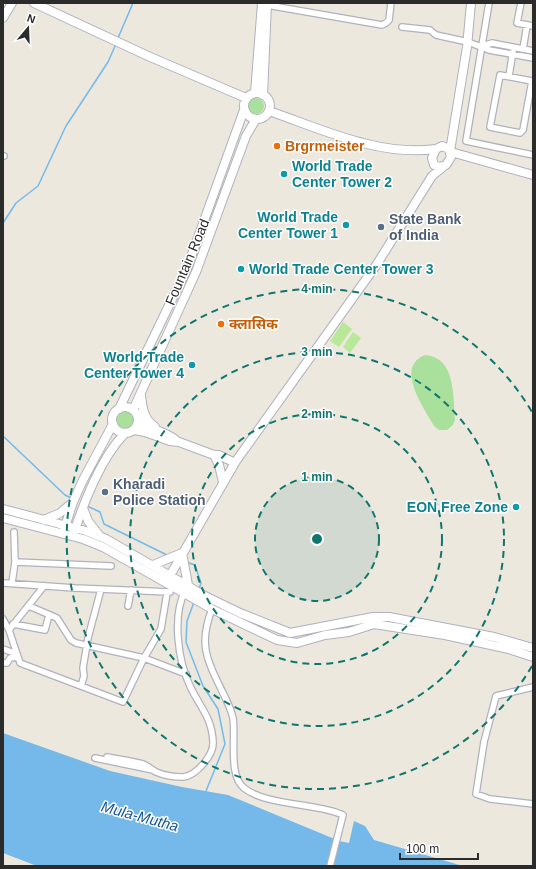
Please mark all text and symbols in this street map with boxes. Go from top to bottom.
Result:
north arrow [8,8,48,48]
text: N [26,12,37,26]
place label: Brgrmeister [285,138,365,154]
marker: Brgrmeister [272,141,282,151]
place label: World Trade Center Tower 2 [292,158,392,190]
marker: World Trade Center Tower 2 [279,169,289,179]
place label: World Trade Center Tower 1 [238,209,338,241]
place label: State Bank of India [389,211,462,243]
street label: Fountain Road [162,217,212,307]
marker: World Trade Center Tower 1 [341,220,351,230]
marker: State Bank of India [376,222,386,232]
place label: World Trade Center Tower 3 [249,261,434,277]
marker: World Trade Center Tower 3 [236,264,246,274]
text: 4 min [301,282,333,296]
place label: क्लासिक [229,316,278,332]
marker: क्लासिक [216,319,226,329]
text: 3 min [301,345,333,359]
place label: World Trade Center Tower 4 [84,349,184,381]
marker: World Trade Center Tower 4 [187,360,197,370]
text: 2 min [301,407,333,421]
text: 1 min [301,470,333,484]
place label: Kharadi Police Station [113,476,206,508]
marker: Kharadi Police Station [100,487,110,497]
place label: EON Free Zone [407,499,508,515]
marker: EON Free Zone [511,502,521,512]
centre of rings [310,532,324,546]
water label: Mula-Mutha [100,798,180,834]
scale bar [400,835,478,861]
text: 100 m [406,842,439,856]

